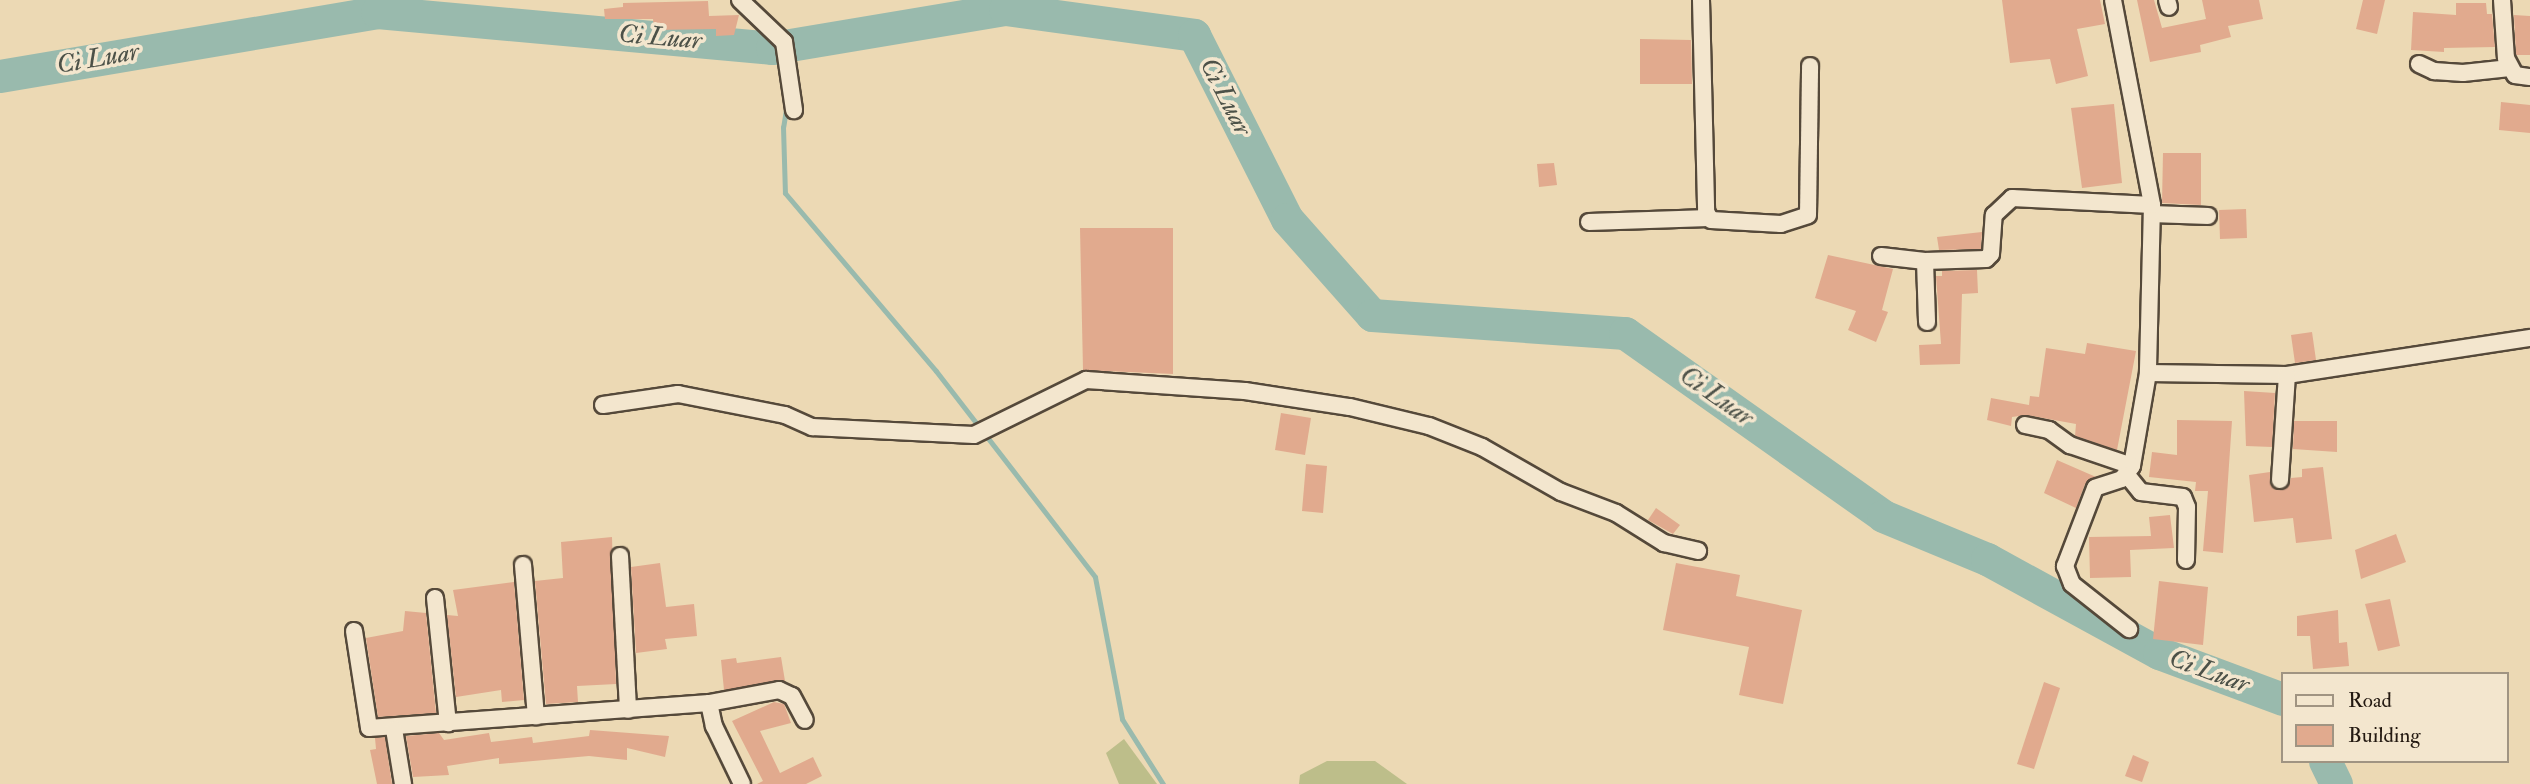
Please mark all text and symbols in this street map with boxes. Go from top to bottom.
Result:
water label: Ci Luar [617,19,703,57]
water label: Ci Luar [54,36,142,82]
water label: Ci Luar [1192,53,1258,141]
water label: Ci Luar [1673,360,1759,434]
water label: Ci Luar [2165,643,2253,701]
legend [2282,672,2509,763]
text: Road [2348,687,2392,714]
text: Building [2348,722,2421,749]

